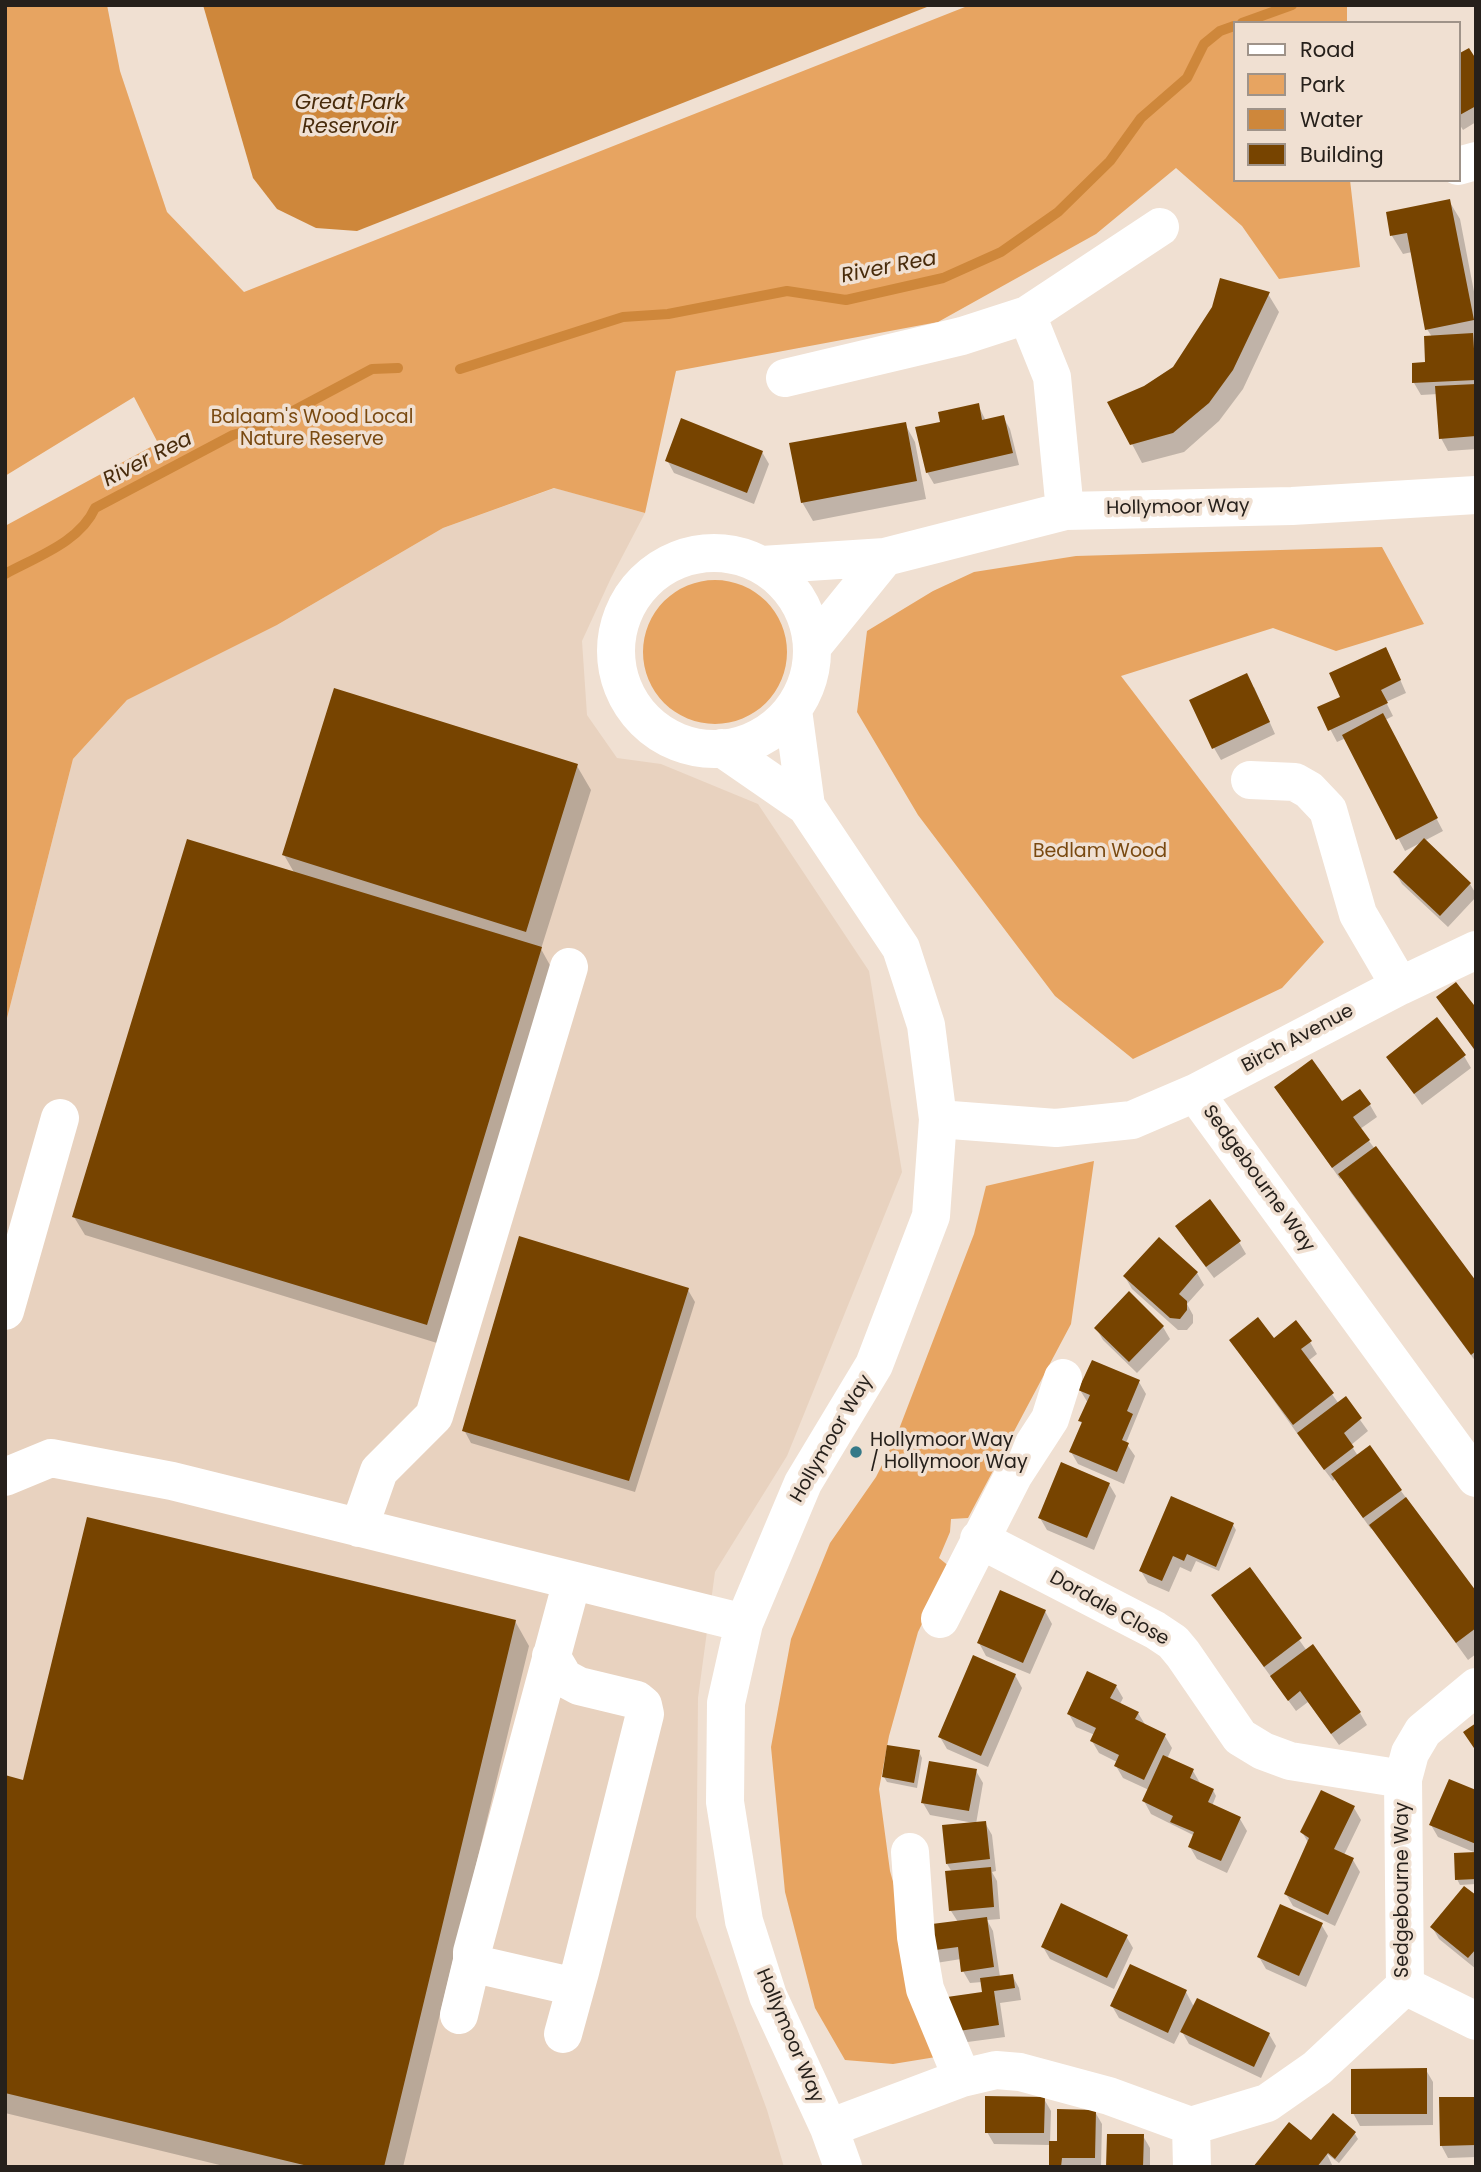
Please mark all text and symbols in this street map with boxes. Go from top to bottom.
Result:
legend [1232,21,1460,182]
text: Road [1300,35,1355,64]
text: Park [1300,70,1345,99]
water label: Great Park Reservoir [295,91,405,141]
text: Water [1300,105,1363,134]
text: Building [1300,140,1384,169]
water label: River Rea [839,246,939,290]
park label: Balaam's Wood Local Nature Reserve [211,407,413,451]
water label: River Rea [99,427,197,493]
street label: Hollymoor Way [1106,495,1250,521]
park label: Bedlam Wood [1033,841,1167,863]
street label: Birch Avenue [1238,1000,1358,1078]
street label: Sedgebourne Way [1197,1101,1319,1257]
street label: Hollymoor Way [786,1371,878,1507]
place label: Hollymoor Way / Hollymoor Way [870,1430,1028,1474]
marker: Hollymoor Way / Hollymoor Way [848,1444,864,1460]
street label: Dordale Close [1045,1567,1173,1651]
street label: Sedgebourne Way [1392,1802,1414,1978]
street label: Hollymoor Way [750,1966,828,2106]

